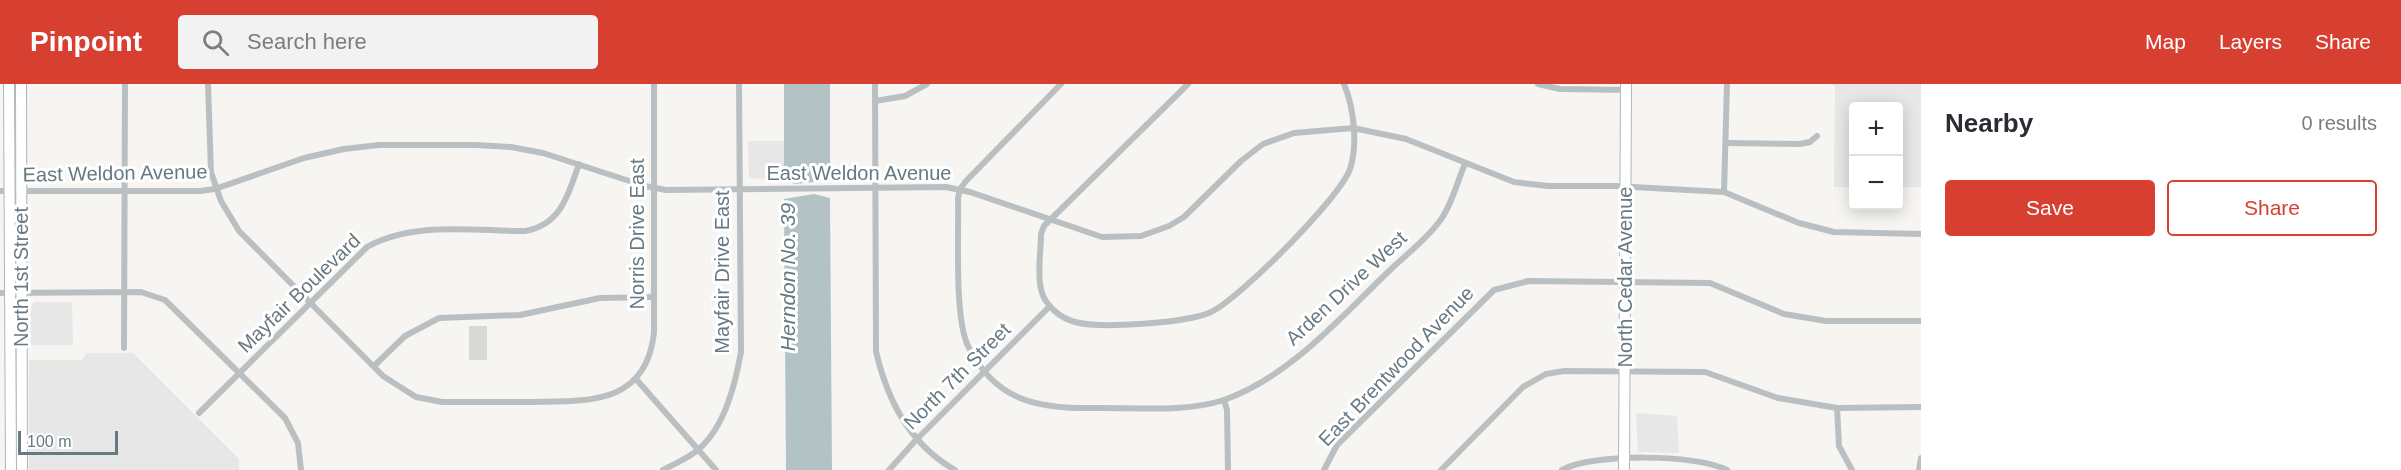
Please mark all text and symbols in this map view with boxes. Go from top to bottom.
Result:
search box [178,15,598,69]
text: Pinpoint [30,26,142,57]
icon: search [199,26,232,59]
text: Search here [247,29,367,54]
text: Map [2145,30,2186,53]
text: Layers [2219,30,2282,53]
text: Share [2315,30,2371,53]
map controls [1849,102,1903,210]
button: + [1849,102,1903,156]
text: Nearby [1945,108,2033,138]
text: 0 results [2301,112,2377,134]
button: − [1849,156,1903,210]
street label: Norris Drive East [626,158,648,310]
street label: East Weldon Avenue [22,160,208,186]
street label: East Weldon Avenue [767,162,951,184]
button: Save [1945,180,2155,236]
button: Share [2167,180,2377,236]
street label: North Cedar Avenue [1614,187,1636,367]
street label: Mayfair Drive East [711,190,733,354]
water label: Herndon No. 39 [776,203,799,351]
street label: North 1st Street [10,207,32,347]
street label: Arden Drive West [1281,226,1411,349]
street label: Mayfair Boulevard [233,229,365,357]
street label: East Brentwood Avenue [1314,282,1478,450]
street label: North 7th Street [899,318,1015,434]
scale bar [18,428,118,456]
text: 100 m [27,433,71,450]

